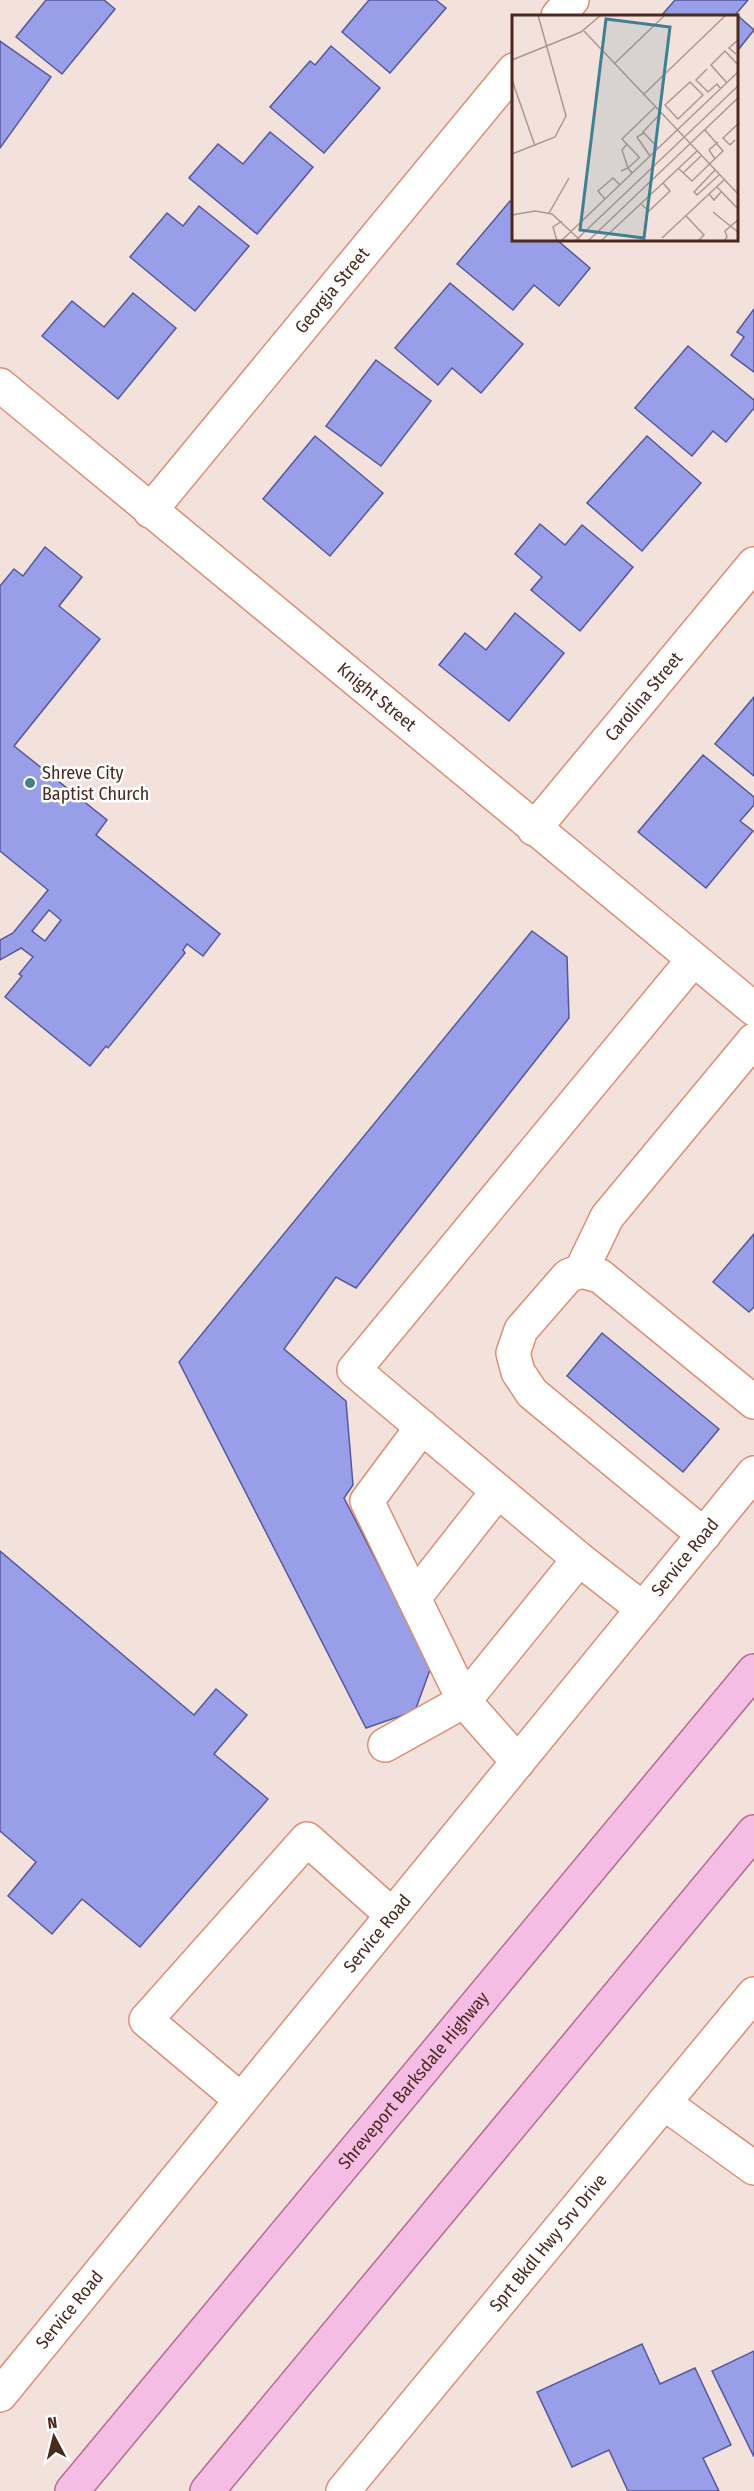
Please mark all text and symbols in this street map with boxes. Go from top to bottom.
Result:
inset map [512,15,739,242]
street label: Georgia Street [290,243,374,338]
street label: Carolina Street [601,648,687,746]
street label: Knight Street [333,658,421,736]
place label: Shreve City Baptist Church [42,762,149,805]
marker: Shreve City Baptist Church [23,776,37,790]
street label: Service Road [647,1514,723,1601]
street label: Service Road [339,1890,416,1977]
street label: Shreveport Barksdale Highway [333,1987,494,2174]
street label: Sprt Bkdl Hwy Srv Drive [485,2169,612,2316]
street label: Service Road [31,2266,108,2353]
north arrow [24,2407,84,2467]
text: N [46,2413,58,2433]

